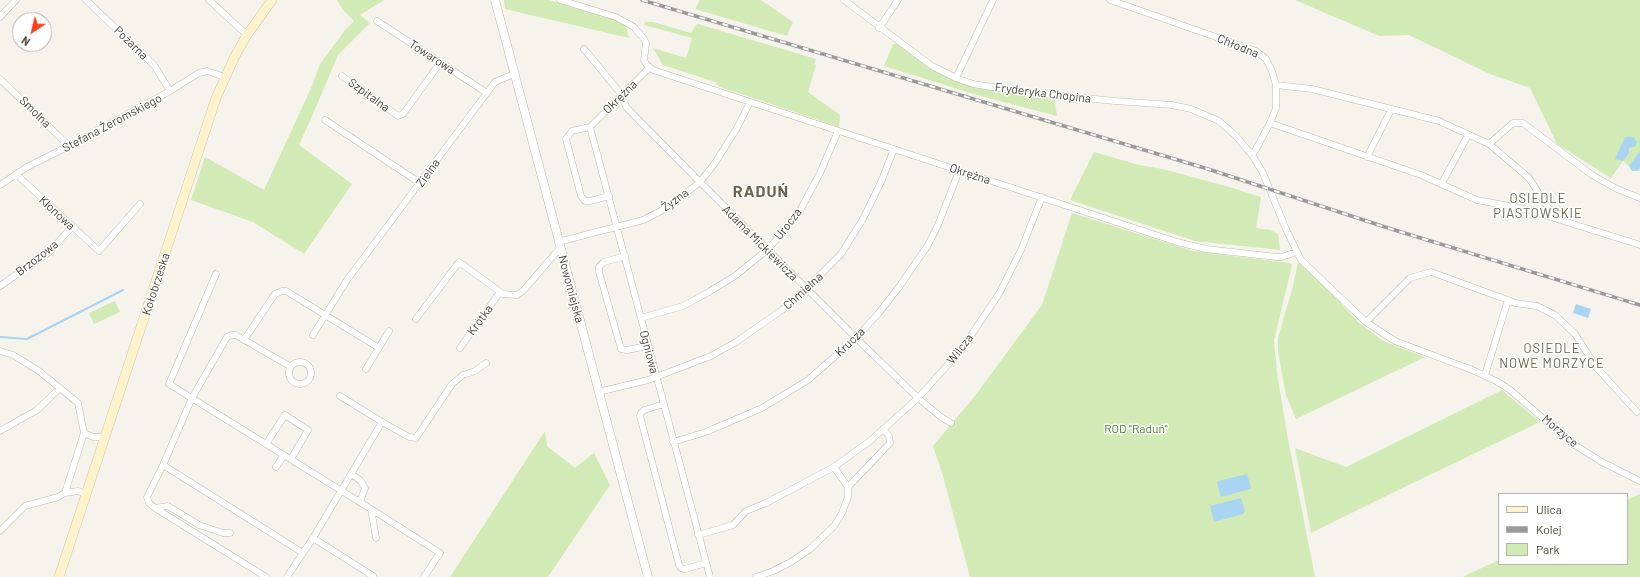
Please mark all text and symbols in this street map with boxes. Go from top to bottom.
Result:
north arrow [12,12,52,52]
street label: Pożarna [111,23,151,63]
street label: Chłodna [1215,31,1261,61]
text: N [19,34,32,49]
street label: Towarowa [406,37,458,77]
street label: Szpitalna [345,75,393,115]
street label: Okrężna [600,77,640,117]
street label: Fryderyka Chopina [994,80,1092,106]
street label: Stefana Żeromskiego [60,91,164,155]
street label: Smolna [16,93,54,131]
street label: Zielna [413,156,443,190]
street label: Okrężna [948,161,992,187]
district label: RADUŃ [733,182,789,202]
street label: Żyzna [659,185,691,215]
district label: OSIEDLE PIASTOWSKIE [1493,191,1583,222]
street label: Klonowa [36,193,78,233]
street label: Adama Mickiewicza [719,202,801,284]
street label: Urocza [771,205,805,243]
street label: Brzozowa [13,237,61,279]
street label: Kołobrzeska [139,251,173,317]
street label: Nowomiejska [555,254,587,324]
street label: Chmielna [780,269,826,313]
street label: Krótka [464,302,496,338]
street label: Krucza [832,324,868,360]
street label: Ogniowa [636,329,662,375]
street label: Wilcza [944,331,976,367]
district label: OSIEDLE NOWE MORZYCE [1499,341,1605,372]
street label: Morzyce [1539,412,1581,450]
park label: ROD "Raduń" [1104,422,1168,436]
legend [1498,493,1628,565]
text: Ulica [1536,502,1562,516]
text: Kolej [1536,522,1562,536]
text: Park [1536,542,1560,556]

